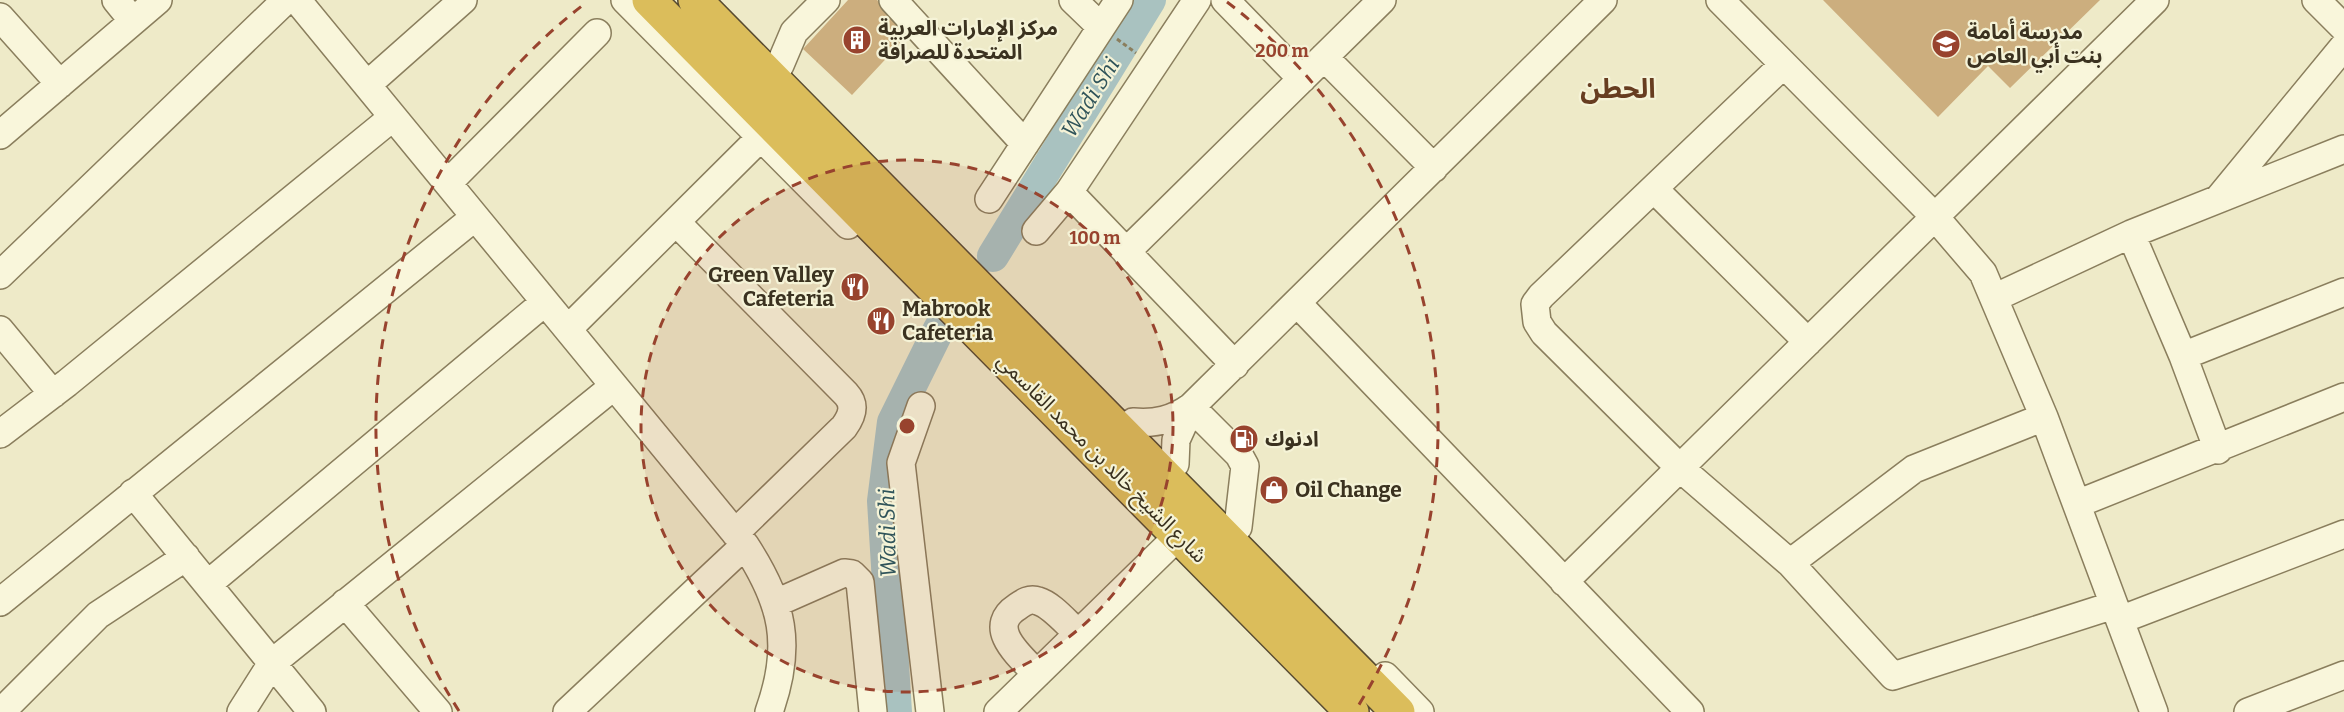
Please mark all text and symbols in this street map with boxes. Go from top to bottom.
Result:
place label: مركز الإمارات العربية المتحدة للصرافة [878,15,1058,65]
place label: مدرسة أمامة بنت أبي العاص [1967,18,2103,73]
building icon: مركز الإمارات العربية المتحدة للصرافة [841,24,873,56]
school or university icon: مدرسة أمامة بنت أبي العاص [1930,28,1962,60]
text: 200 m [1255,40,1309,62]
water label: Wadi Shi [1055,52,1125,142]
district label: الحطن [1580,73,1656,105]
text: 100 m [1069,227,1121,249]
place label: Green Valley Cafeteria [708,262,834,312]
restaurant icon: Green Valley Cafeteria [839,271,871,303]
place label: Mabrook Cafeteria [902,296,994,346]
restaurant icon: Mabrook Cafeteria [865,305,897,337]
street label: شارع الشيخ خالد بن محمد القاسمي [989,348,1212,571]
centre of rings [897,416,917,436]
fuel station icon: ادنوك [1228,423,1260,455]
place label: ادنوك [1265,426,1319,452]
shop icon: Oil Change [1258,474,1290,506]
place label: Oil Change [1295,477,1402,503]
water label: Wadi Shi [873,488,902,578]

